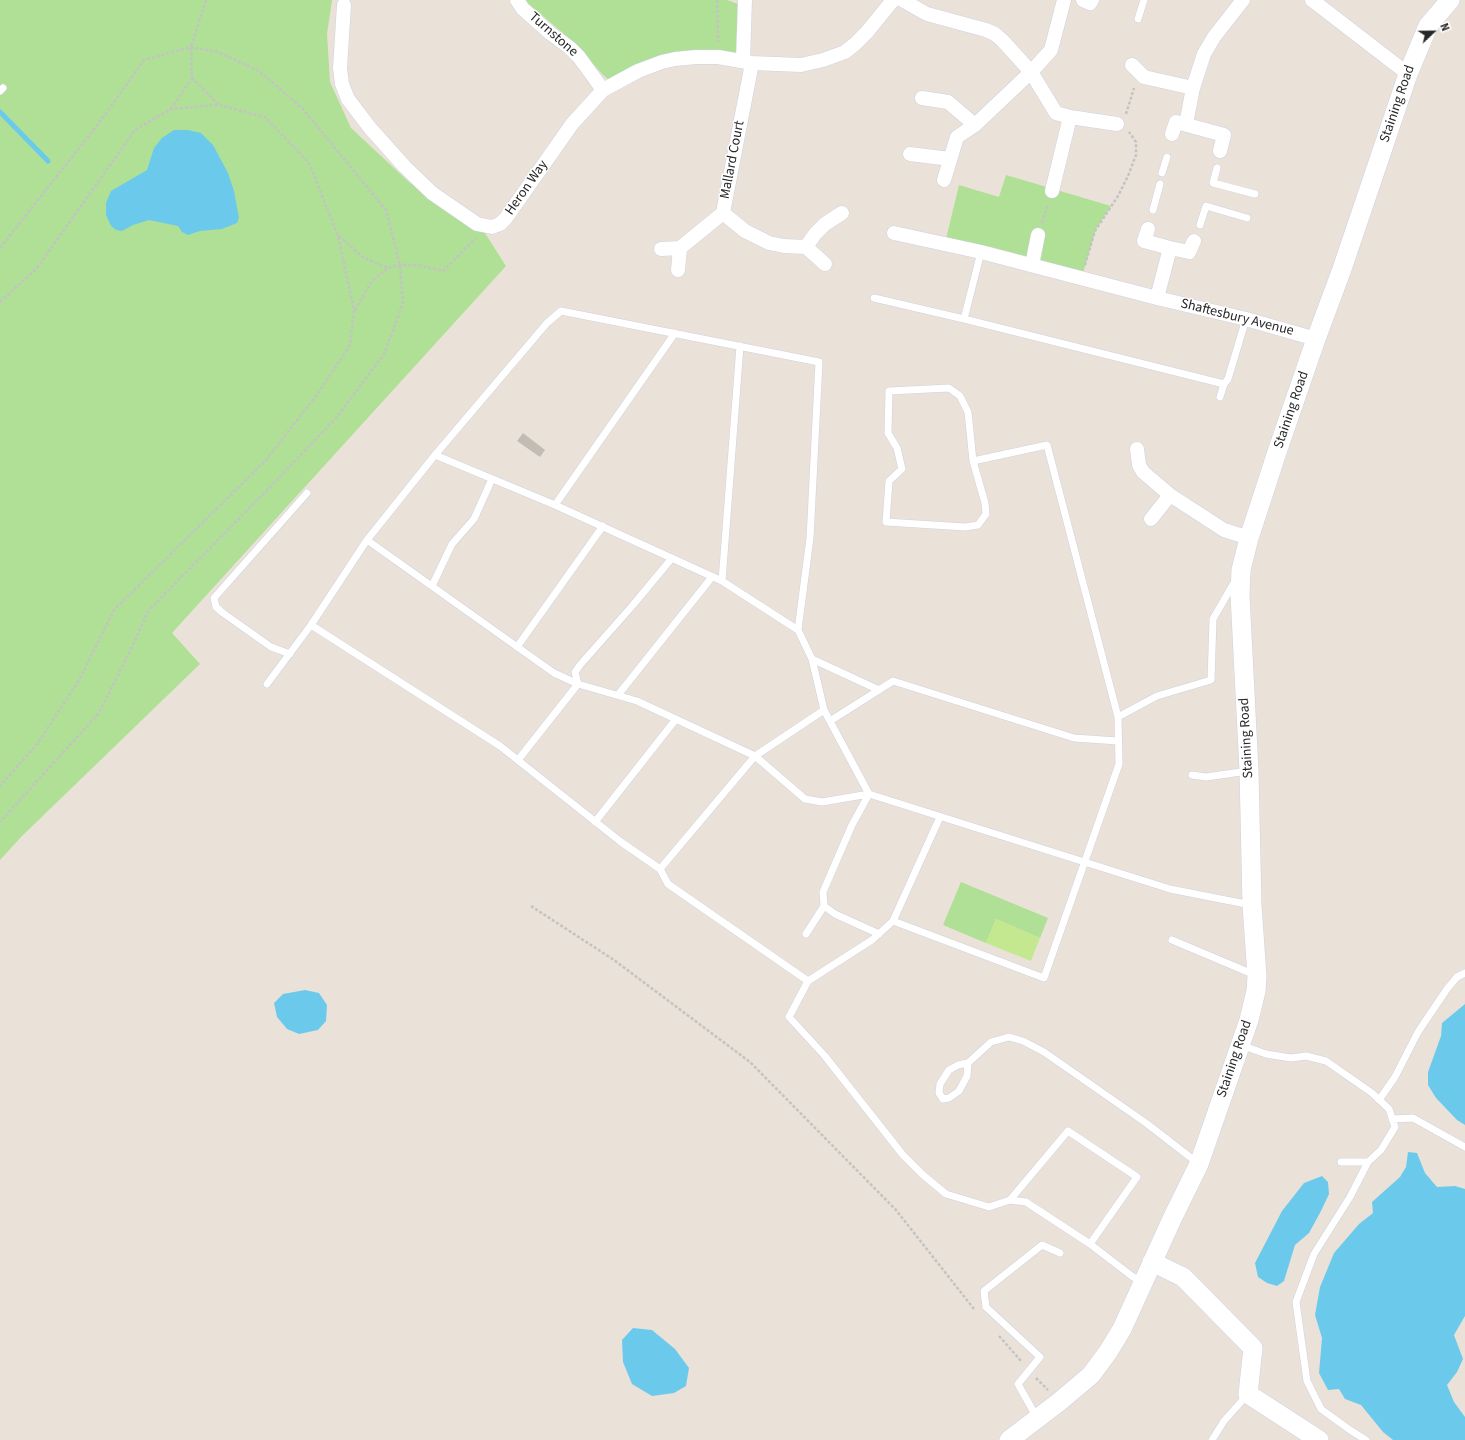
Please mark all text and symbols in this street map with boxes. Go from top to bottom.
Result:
street label: Turnstone [525,9,581,61]
north arrow [1413,12,1453,52]
text: N [1436,21,1453,34]
street label: Staining Road [1377,63,1419,145]
street label: Mallard Court [717,119,749,201]
street label: Heron Way [502,157,552,219]
street label: Shaftesbury Avenue [1179,296,1295,340]
street label: Staining Road [1271,369,1313,451]
street label: Staining Road [1236,697,1258,779]
street label: Staining Road [1214,1018,1256,1100]

